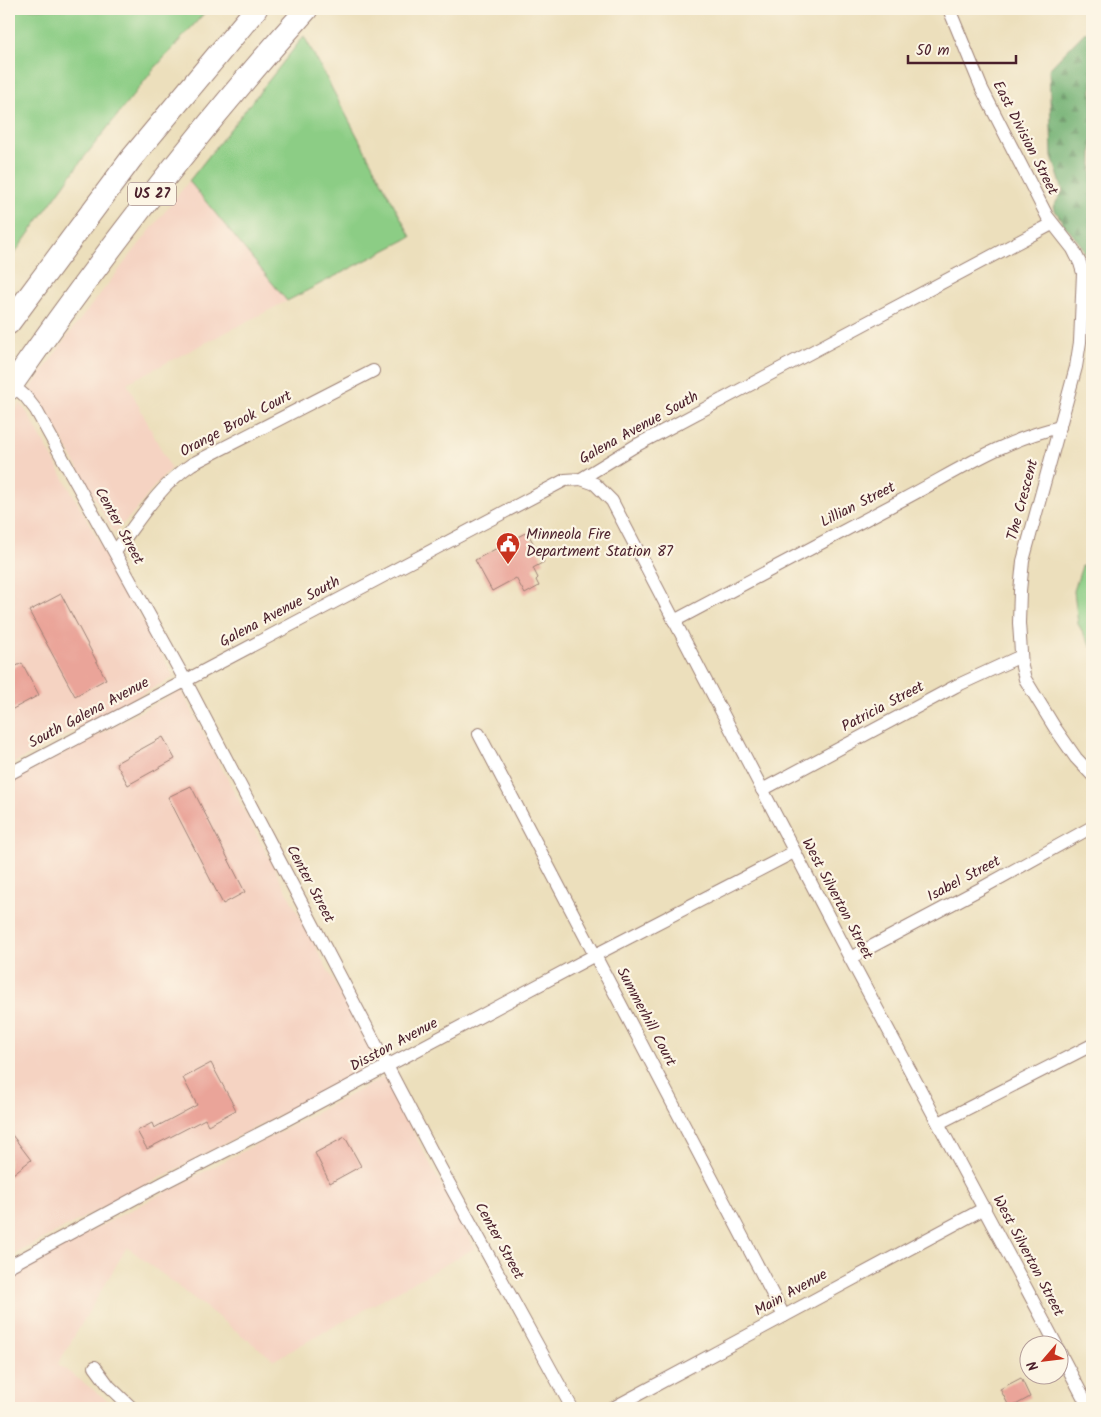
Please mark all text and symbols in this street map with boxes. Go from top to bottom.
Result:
scale bar [908,32,1016,64]
text: 50 m [916,39,950,63]
street label: East Division Street [986,76,1064,200]
road number: US 27 [128,182,176,205]
street label: Orange Brook Court [176,384,297,464]
street label: Galena Avenue South [575,385,703,471]
street label: The Crescent [1001,457,1045,543]
street label: Lillian Street [816,476,900,534]
street label: Center Street [88,483,150,569]
place label: Minneola Fire Department Station 87 [526,523,674,564]
public building icon: Minneola Fire Department Station 87 [495,531,521,565]
street label: Galena Avenue South [215,570,345,654]
street label: South Galena Avenue [24,671,154,755]
street label: Patricia Street [837,675,929,739]
street label: West Silverton Street [795,834,879,964]
street label: Center Street [279,841,341,927]
street label: Isabel Street [923,849,1005,908]
street label: Summerhill Court [610,963,682,1071]
street label: Disston Avenue [346,1012,443,1078]
street label: West Silverton Street [986,1191,1070,1321]
street label: Center Street [468,1198,530,1284]
street label: Main Avenue [750,1263,832,1323]
north arrow [1018,1334,1068,1384]
text: N [1022,1356,1045,1375]

